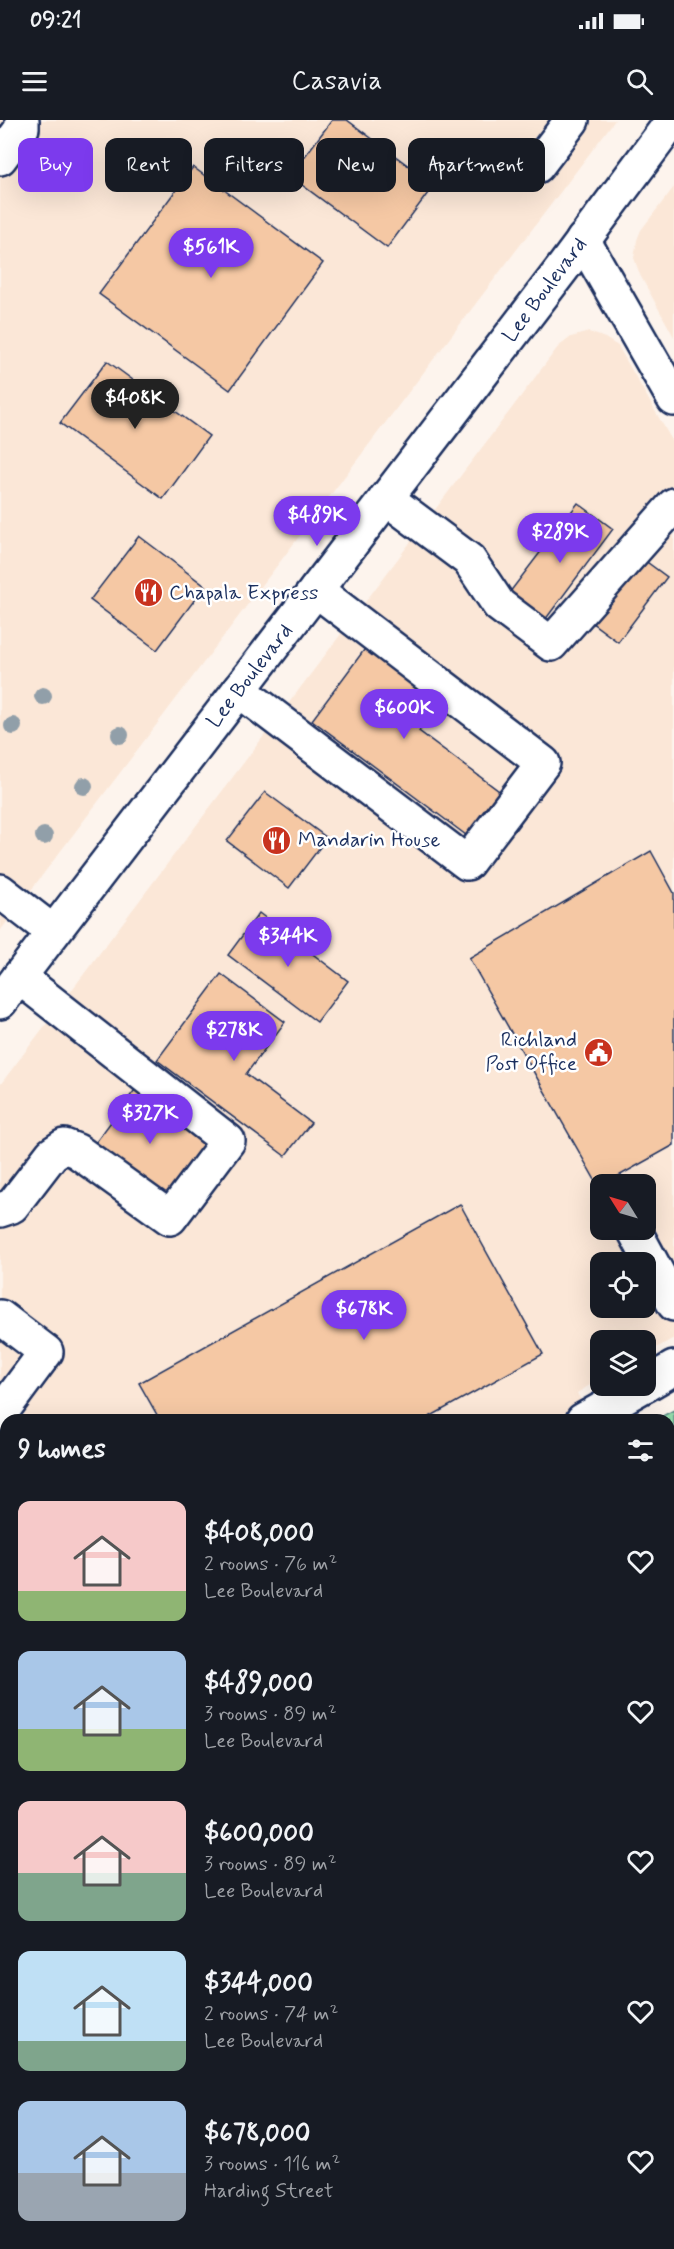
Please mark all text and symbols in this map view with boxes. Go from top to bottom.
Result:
text: 09:21 [30,7,82,35]
text: Casavia [292,64,382,99]
icon: menu [18,65,51,98]
icon: search [623,65,656,98]
chip: Buy [18,138,93,192]
chip: Rent [105,138,192,192]
chip: Filters [204,138,304,192]
chip: New [316,138,396,192]
chip: Apartment [408,138,545,192]
pin: $561K [169,228,253,279]
street label: Lee Boulevard [496,232,594,348]
text: $561K [183,234,239,261]
pin: $408K [93,379,177,430]
text: $408K [105,385,165,412]
pin: $489K [275,496,359,547]
text: $489K [288,502,347,529]
pin: $289K [518,513,602,564]
text: $289K [531,519,589,546]
restaurant icon: Chapala Express [132,577,164,609]
place label: Chapala Express [169,579,318,607]
street label: Lee Boulevard [201,618,299,734]
pin: $600K [362,689,446,740]
text: $600K [374,695,434,722]
restaurant icon: Mandarin House [261,824,293,856]
place label: Mandarin House [298,826,440,854]
pin: $344K [246,917,330,968]
text: $344K [259,923,317,950]
pin: $278K [192,1011,276,1062]
text: $278K [206,1017,262,1044]
place label: Richland Post Office [485,1026,577,1078]
public building icon: Richland Post Office [582,1036,614,1068]
pin: $327K [108,1094,192,1145]
text: $327K [122,1100,178,1127]
north arrow [590,1174,656,1240]
map controls [590,1174,656,1396]
button: locate [590,1252,656,1318]
pin: $678K [322,1290,406,1341]
text: $678K [336,1296,392,1323]
button: layers [590,1330,656,1396]
text: 9 homes [18,1433,106,1467]
icon: filters [624,1434,657,1467]
text: $408,000 [204,1517,314,1551]
icon: home [66,1525,138,1597]
icon: heart [624,1545,657,1578]
text: 2 rooms · 76 m² [204,1551,337,1578]
text: Lee Boulevard [204,1578,323,1605]
text: $489,000 [204,1667,313,1701]
icon: home [66,1675,138,1747]
icon: heart [624,1695,657,1728]
text: 3 rooms · 89 m² [204,1701,337,1728]
text: Lee Boulevard [204,1728,323,1755]
text: $600,000 [204,1817,314,1851]
icon: home [66,1825,138,1897]
icon: heart [624,1845,657,1878]
text: 3 rooms · 89 m² [204,1851,337,1878]
text: Lee Boulevard [204,1878,323,1905]
text: $344,000 [204,1967,313,2001]
icon: home [66,1975,138,2047]
icon: heart [624,1995,657,2028]
text: 2 rooms · 74 m² [204,2001,338,2028]
text: Lee Boulevard [204,2028,323,2055]
text: $678,000 [204,2117,310,2151]
icon: home [66,2125,138,2197]
icon: heart [624,2145,657,2178]
text: 3 rooms · 116 m² [204,2151,340,2178]
text: Harding Street [204,2178,333,2205]

